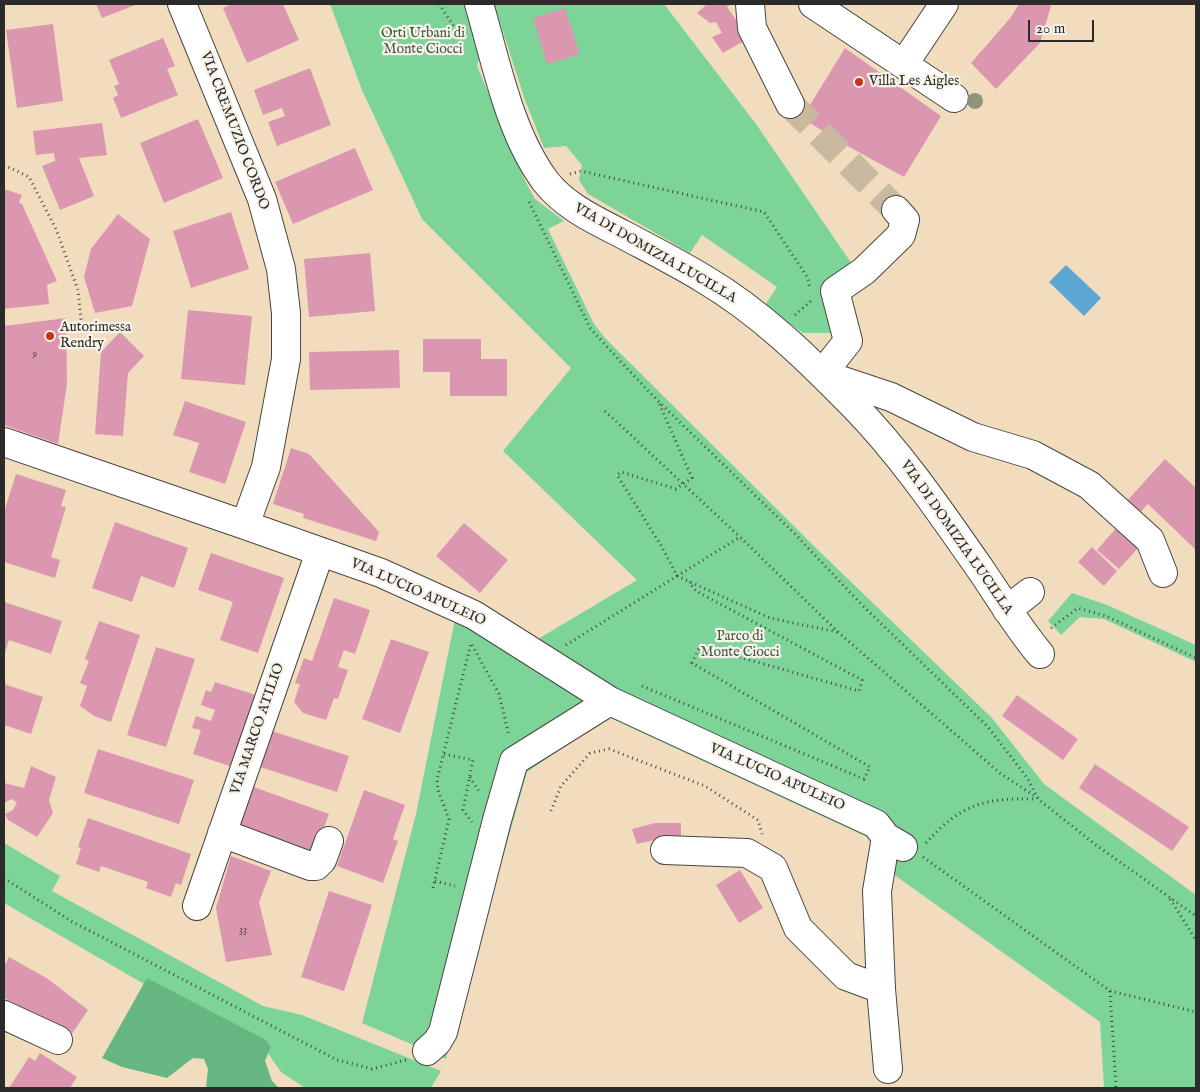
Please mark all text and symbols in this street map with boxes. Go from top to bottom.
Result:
scale bar [1030,10,1096,42]
text: 20 m [1036,19,1065,38]
park label: Orti Urbani di Monte Ciocci [381,26,465,58]
street label: VIA CREMUZIO CORDO [196,49,272,213]
place label: Villa Les Aigles [869,74,959,90]
marker: Villa Les Aigles [853,76,865,88]
street label: VIA DI DOMIZIA LUCILLA [571,201,739,307]
place label: Autorimessa Rendry [60,320,131,352]
marker: Autorimessa Rendry [44,330,56,342]
house number: 9 [33,348,37,362]
street label: VIA DI DOMIZIA LUCILLA [896,457,1016,619]
street label: VIA LUCIO APULEIO [348,556,488,630]
park label: Parco di Monte Ciocci [700,629,780,662]
street label: VIA MARCO ATILIO [228,661,288,797]
street label: VIA LUCIO APULEIO [707,741,847,815]
house number: 33 [239,924,247,938]

